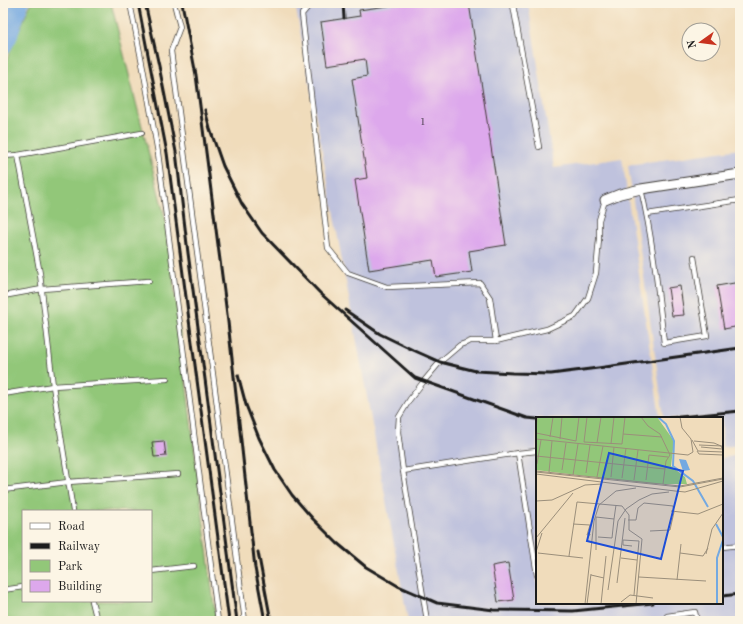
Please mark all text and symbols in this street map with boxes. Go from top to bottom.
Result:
north arrow [681,22,721,62]
text: N [686,38,699,49]
house number: 1 [420,117,426,127]
inset map [536,417,723,604]
legend [22,510,152,602]
text: Road [58,521,85,533]
text: Railway [58,541,101,553]
text: Park [58,561,83,573]
text: Building [58,581,102,593]

